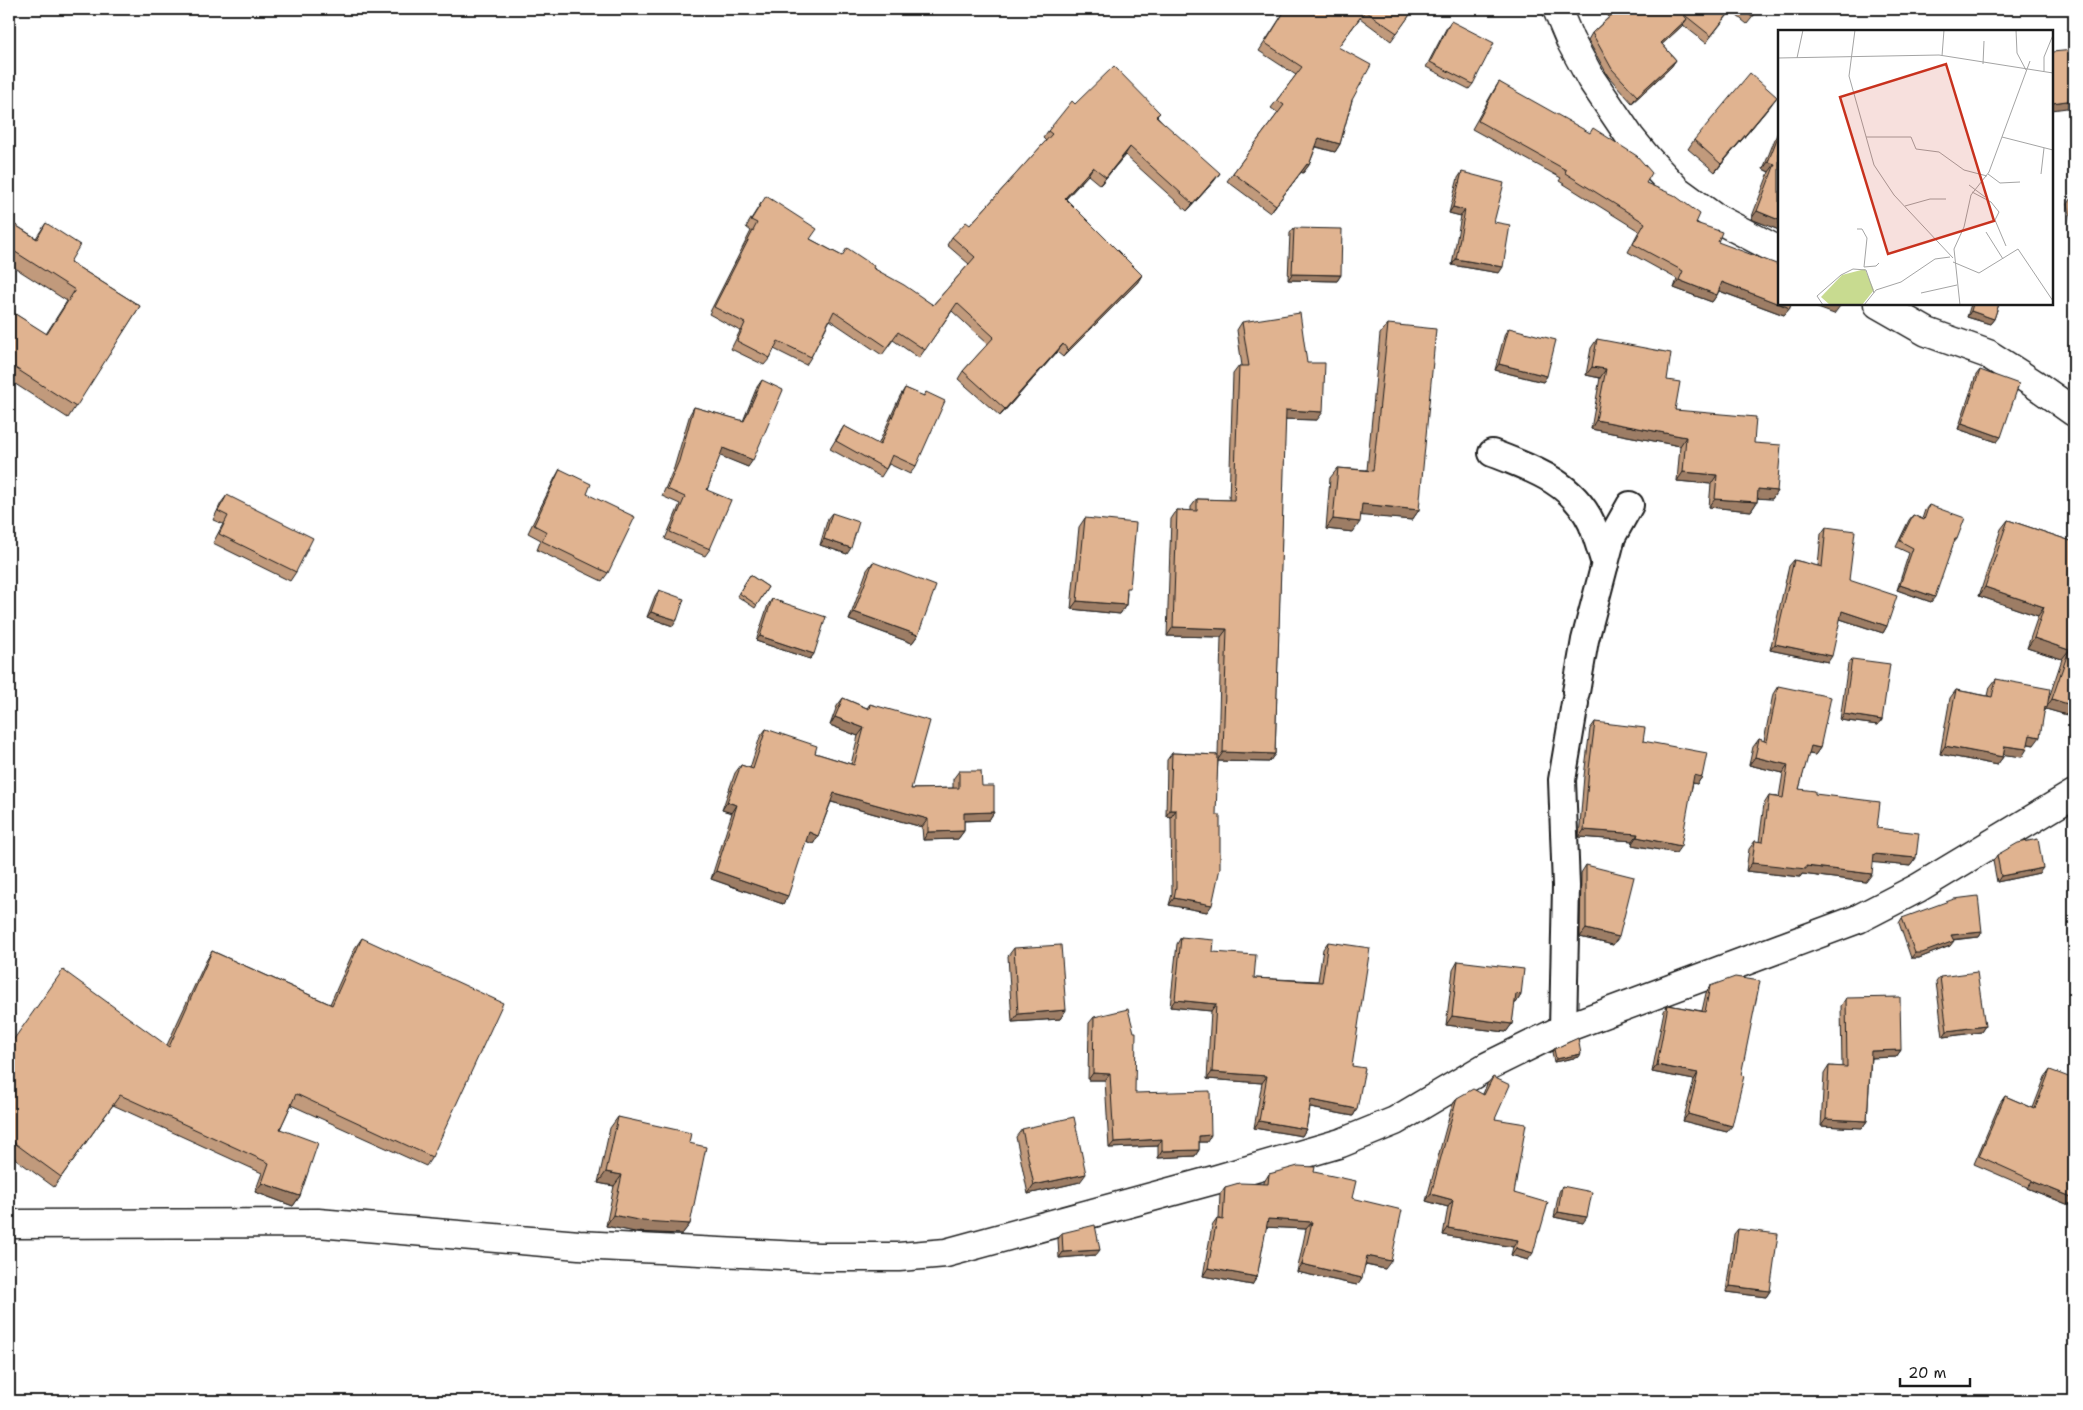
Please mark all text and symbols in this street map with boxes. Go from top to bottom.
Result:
inset map [1778,30,2053,305]
scale bar [1900,1355,1970,1387]
text: 20 m [1908,1363,1947,1383]

